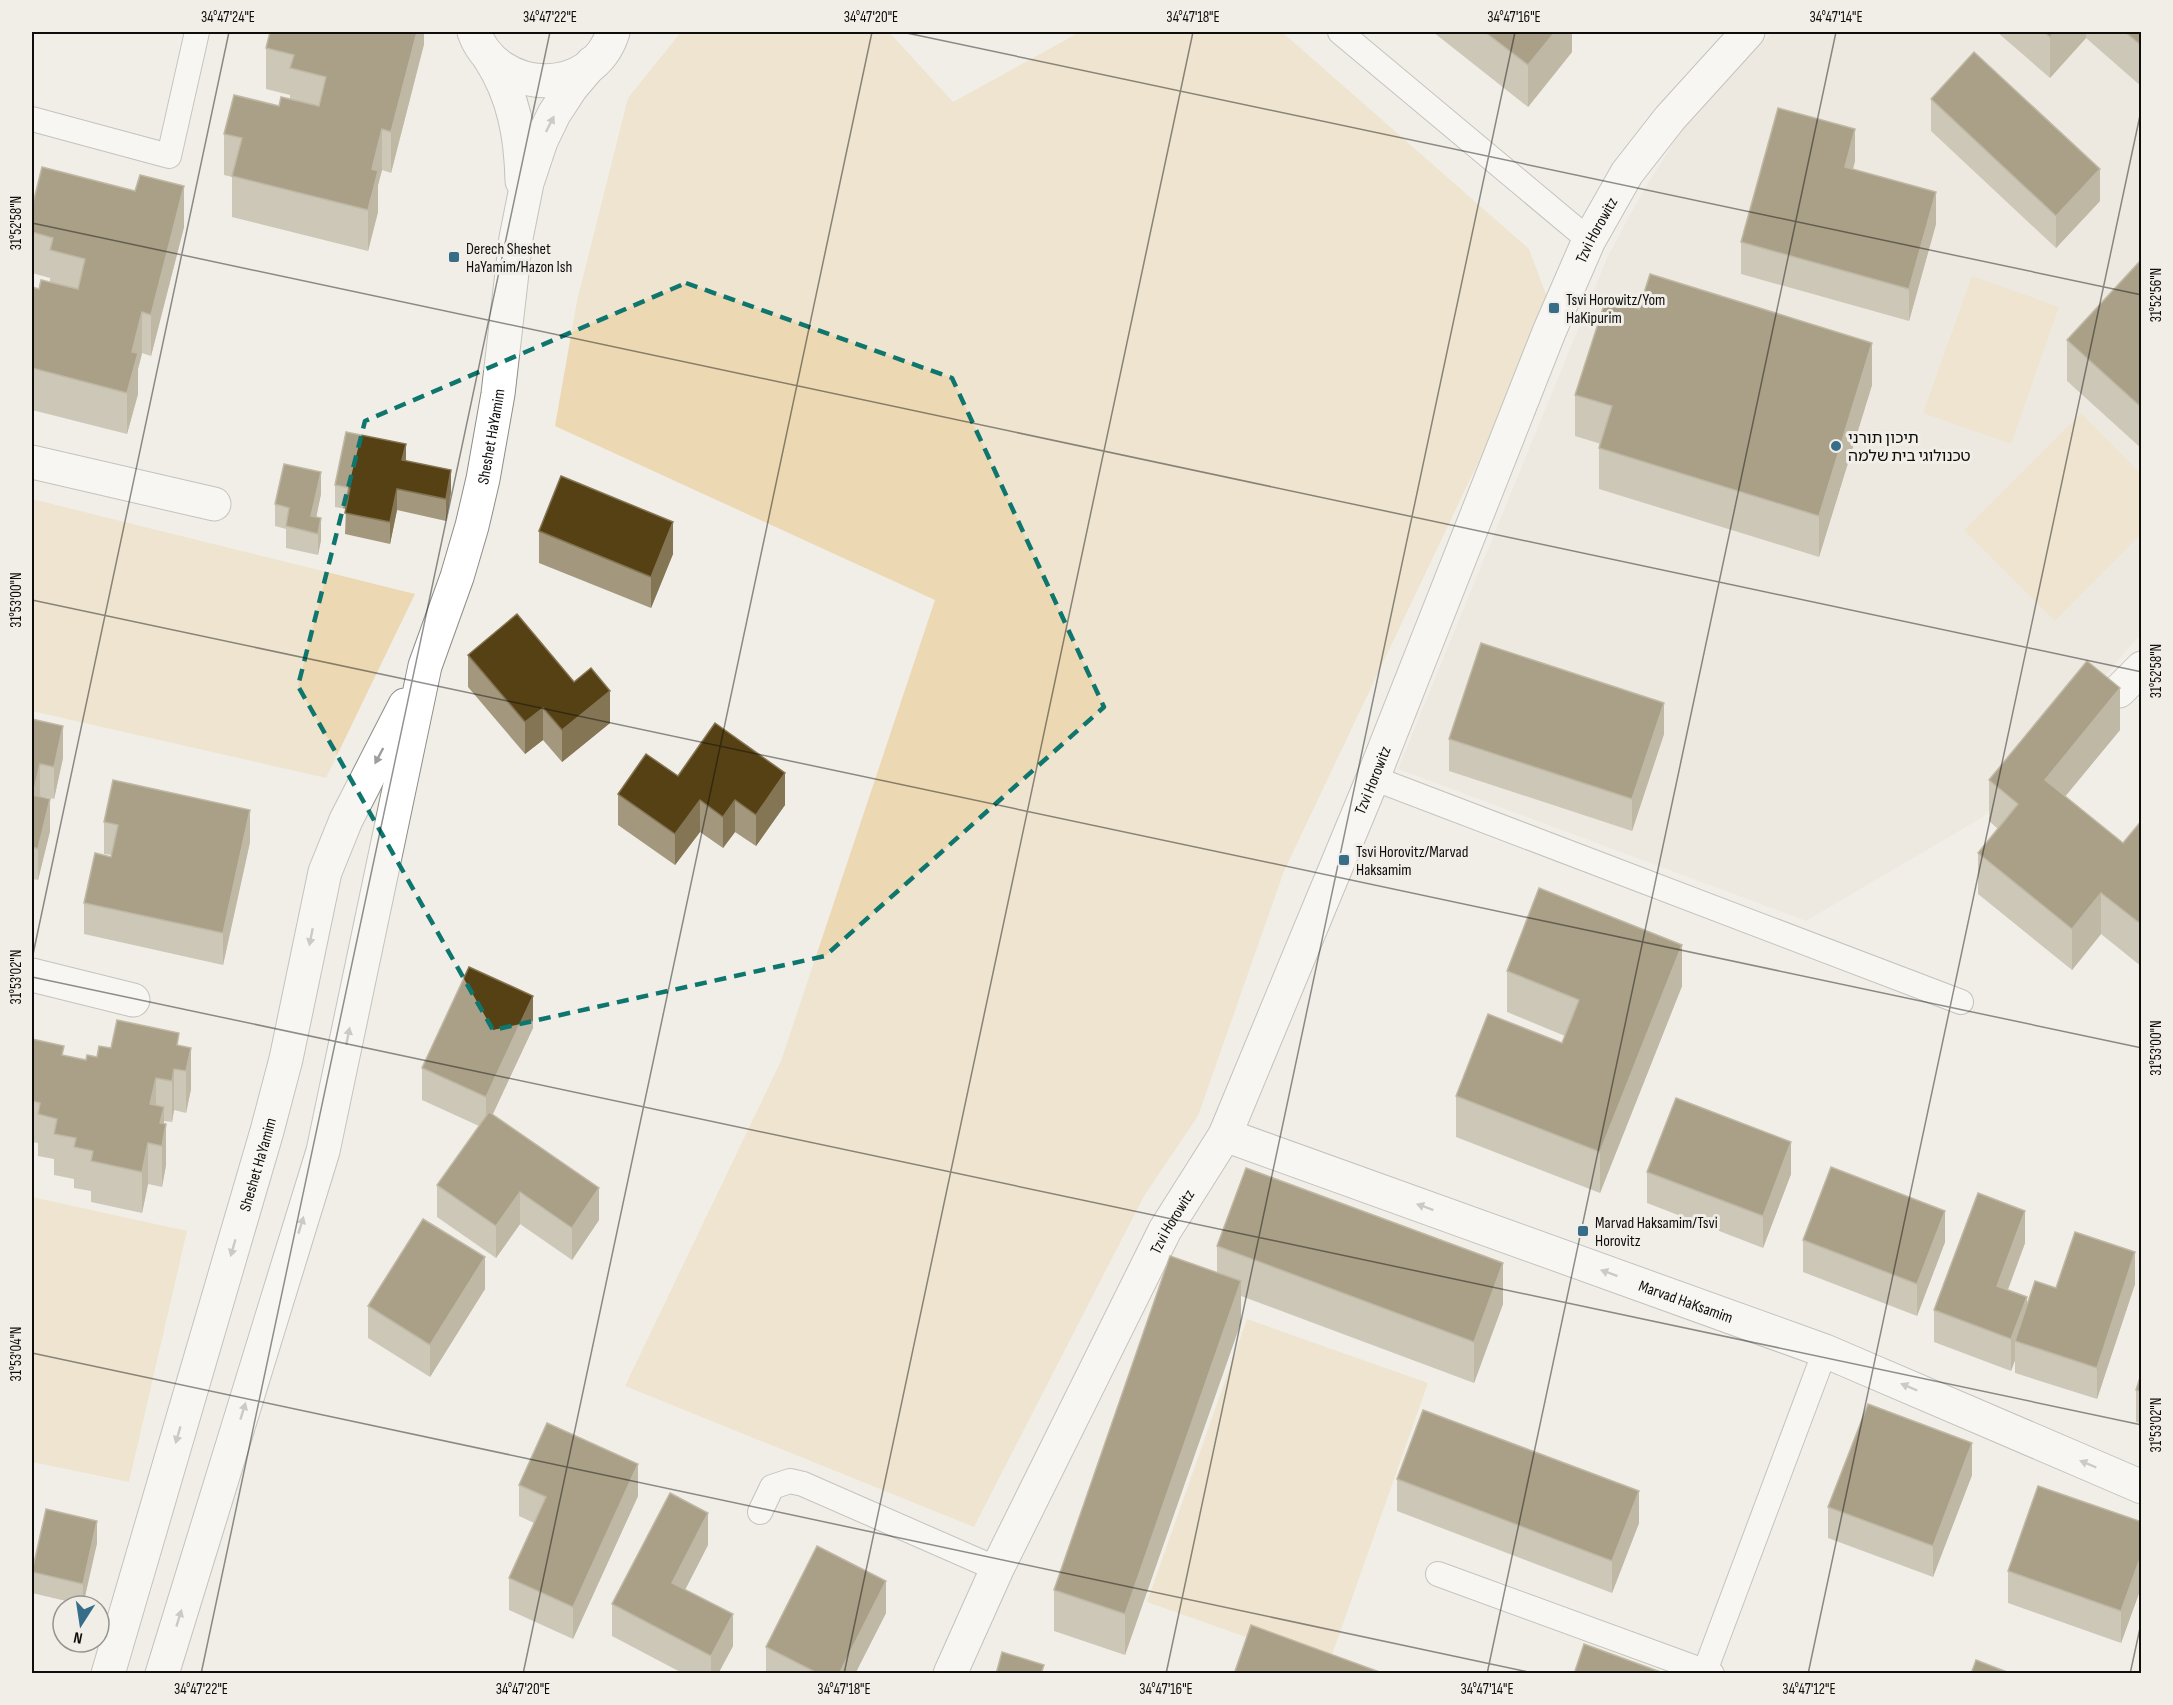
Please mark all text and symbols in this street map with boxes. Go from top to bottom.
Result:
text: 34°47'24"E [201,8,255,27]
text: 34°47'22"E [523,8,577,27]
text: 34°47'20"E [844,8,898,27]
text: 34°47'18"E [1166,8,1220,27]
text: 34°47'16"E [1487,8,1541,27]
text: 34°47'14"E [1809,8,1863,27]
one-way arrow [545,115,554,132]
street label: Tzvi Horowitz [1572,194,1622,266]
text: 31°52'58"N [7,196,26,250]
place label: Derech Sheshet HaYamim/Hazon Ish [466,240,572,277]
marker: Derech Sheshet HaYamim/Hazon Ish [447,250,461,264]
text: 31°52'56"N [2147,268,2166,322]
place label: Tsvi Horowitz/Yom HaKipurim [1566,291,1665,328]
marker: Tsvi Horowitz/Yom HaKipurim [1547,301,1561,315]
street label: Sheshet HaYamim [474,388,510,487]
place label: תיכון תורני טכנולוגי בית שלמה [1848,429,1971,466]
marker: תיכון תורני טכנולוגי בית שלמה [1829,439,1843,453]
text: 31°53'00"N [7,572,26,628]
text: 31°52'58"N [2147,644,2166,698]
street label: Tzvi Horowitz [1351,743,1396,817]
one-way arrow [374,747,383,764]
place label: Tsvi Horovitz/Marvad Haksamim [1356,843,1468,880]
marker: Tsvi Horovitz/Marvad Haksamim [1337,853,1351,867]
one-way arrow [306,928,315,947]
text: 31°53'02"N [7,950,26,1004]
text: 31°53'00"N [2147,1020,2166,1076]
one-way arrow [343,1027,353,1045]
street label: Sheshet HaYamim [236,1116,281,1214]
street label: Tzvi Horowitz [1147,1186,1199,1258]
one-way arrow [1416,1202,1434,1211]
place label: Marvad Haksamim/Tsvi Horovitz [1595,1214,1718,1251]
one-way arrow [296,1216,306,1234]
marker: Marvad Haksamim/Tsvi Horovitz [1576,1224,1590,1238]
one-way arrow [228,1239,237,1257]
one-way arrow [1600,1268,1618,1278]
street label: Marvad HaKsamim [1636,1277,1735,1328]
text: 31°53'04"N [7,1327,26,1381]
one-way arrow [1899,1382,1917,1392]
text: 31°53'02"N [2147,1398,2166,1452]
one-way arrow [239,1402,248,1420]
one-way arrow [173,1426,182,1444]
one-way arrow [2078,1459,2096,1469]
north arrow [51,1594,111,1654]
one-way arrow [175,1609,184,1627]
text: N [72,1627,84,1647]
text: 34°47'22"E [174,1680,228,1699]
text: 34°47'20"E [496,1680,550,1699]
text: 34°47'18"E [817,1680,871,1699]
text: 34°47'16"E [1139,1680,1193,1699]
text: 34°47'14"E [1460,1680,1514,1699]
text: 34°47'12"E [1782,1680,1836,1699]

